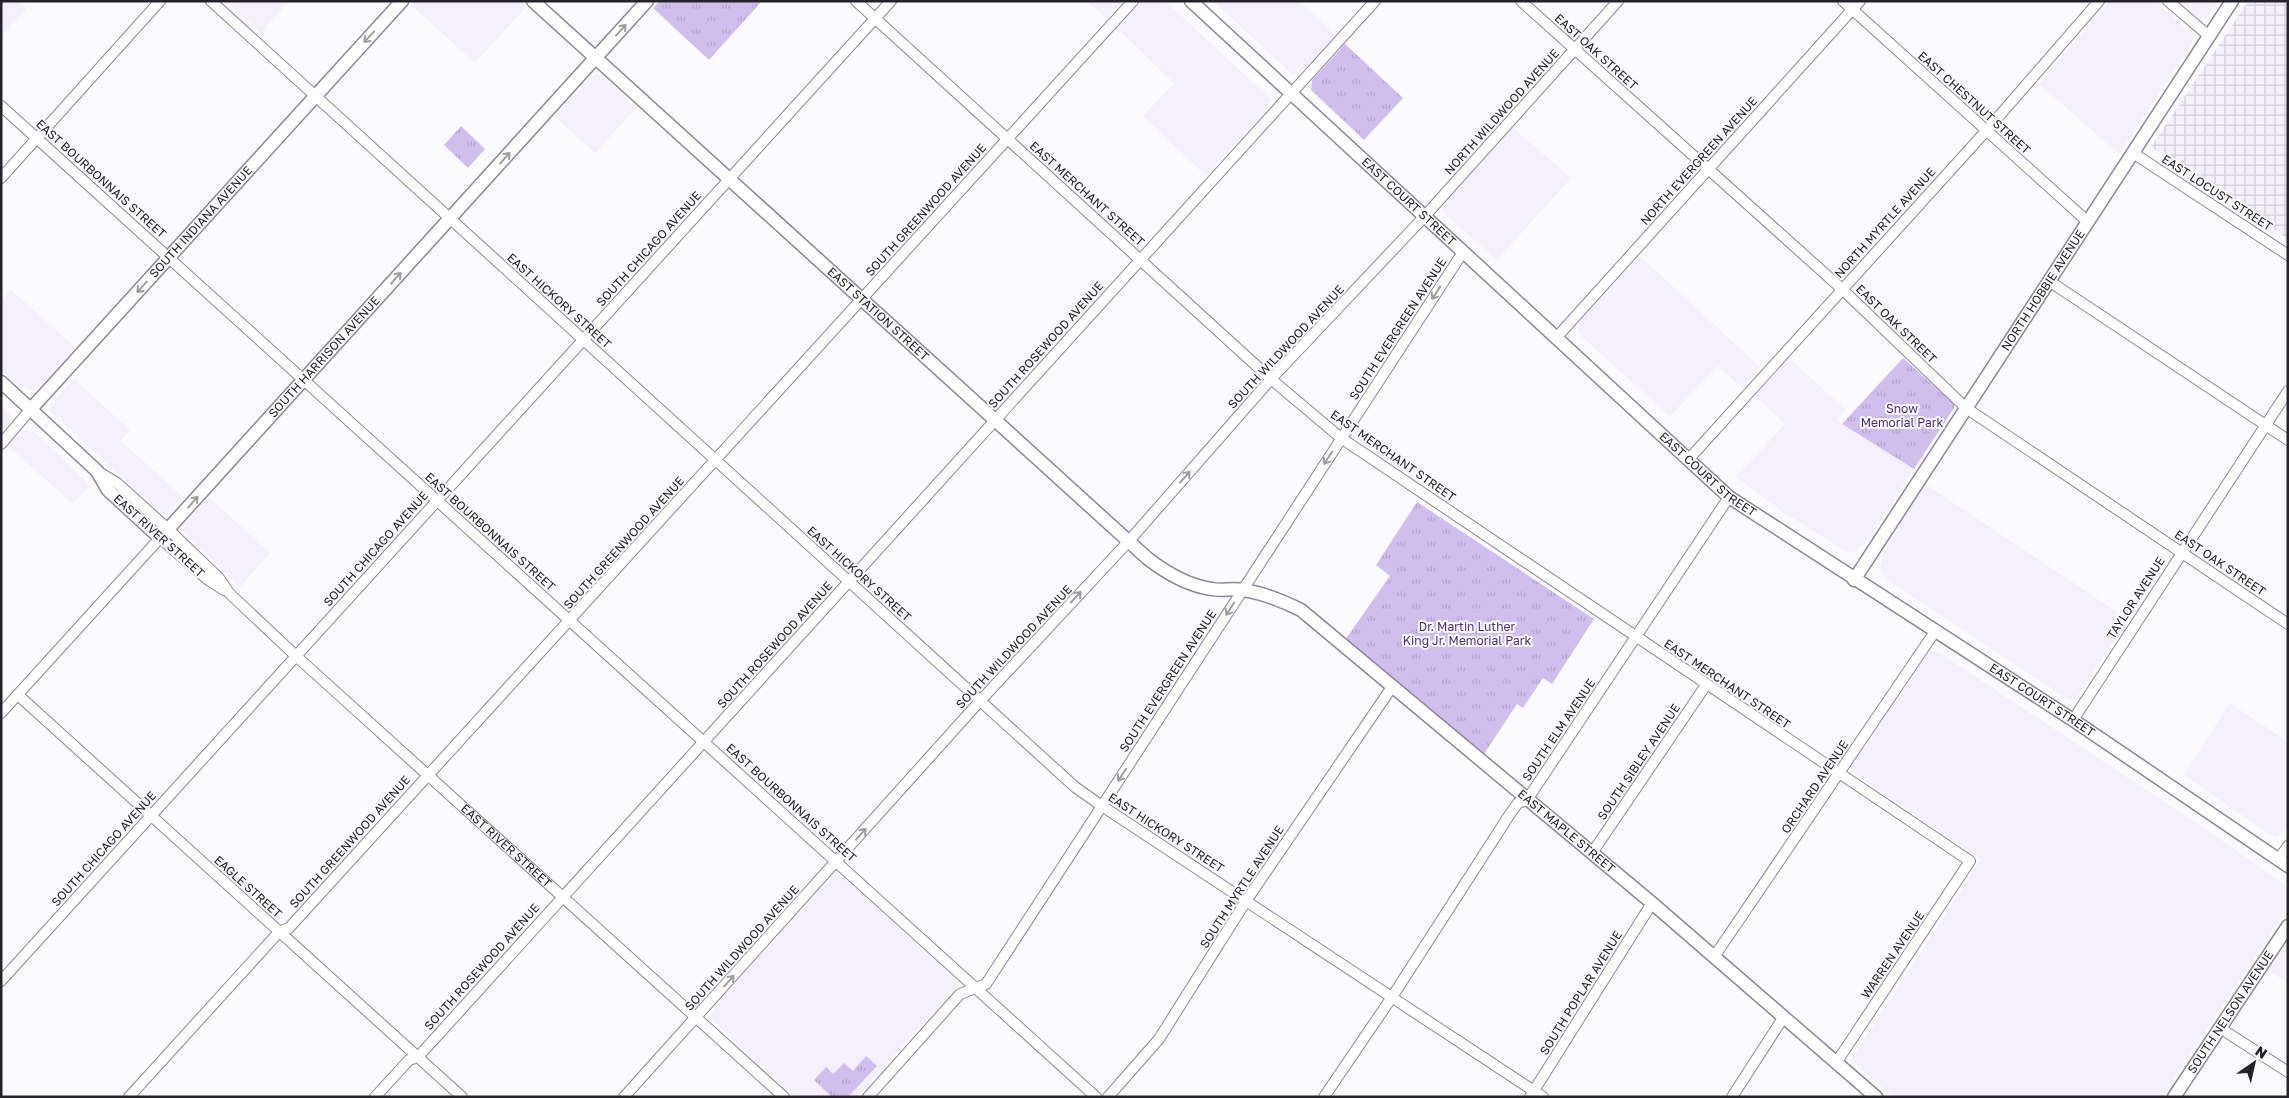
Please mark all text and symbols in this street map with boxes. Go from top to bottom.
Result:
street label: EAST OAK STREET [1552,10,1641,93]
one-way arrow [615,23,627,36]
one-way arrow [363,31,375,44]
street label: NORTH WILDWOOD AVENUE [1441,46,1562,178]
street label: EAST CHESTNUT STREET [1915,48,2034,158]
street label: NORTH EVERGREEN AVENUE [1637,93,1760,228]
street label: EAST BOURBONNAIS STREET [33,116,170,241]
street label: EAST MERCHANT STREET [1027,138,1148,250]
street label: SOUTH GREENWOOD AVENUE [862,140,989,279]
one-way arrow [499,151,511,164]
street label: EAST LOCUST STREET [2159,151,2276,234]
street label: EAST COURT STREET [1359,154,1460,249]
street label: SOUTH INDIANA AVENUE [146,163,255,281]
street label: NORTH MYRTLE AVENUE [1831,164,1938,281]
street label: SOUTH CHICAGO AVENUE [593,188,704,309]
street label: NORTH HOBBIE AVENUE [1998,227,2088,353]
street label: EAST HICKORY STREET [504,250,615,352]
street label: SOUTH EVERGREEN AVENUE [1346,255,1449,403]
street label: EAST STATION STREET [825,264,933,364]
one-way arrow [390,271,402,284]
street label: SOUTH ROSEWOOD AVENUE [985,278,1106,411]
one-way arrow [136,281,148,294]
street label: EAST OAK STREET [1853,281,1940,366]
street label: SOUTH WILDWOOD AVENUE [1224,282,1347,412]
one-way arrow [1431,286,1441,300]
street label: SOUTH HARRISON AVENUE [265,293,383,420]
park label: Snow Memorial Park [1861,401,1944,430]
street label: EAST MERCHANT STREET [1328,407,1459,505]
street label: EAST COURT STREET [1656,429,1760,520]
one-way arrow [1323,451,1333,465]
street label: EAST BOURBONNAIS STREET [422,469,559,594]
one-way arrow [1179,470,1191,483]
street label: SOUTH GREENWOOD AVENUE [560,473,687,612]
street label: SOUTH CHICAGO AVENUE [320,488,431,609]
street label: EAST RIVER STREET [111,491,208,581]
one-way arrow [187,495,198,508]
street label: EAST HICKORY STREET [804,523,915,625]
street label: EAST OAK STREET [2172,527,2269,599]
street label: TAYLOR AVENUE [2103,554,2168,642]
street label: SOUTH ROSEWOOD AVENUE [714,578,835,711]
street label: SOUTH WILDWOOD AVENUE [952,582,1075,712]
one-way arrow [1070,591,1082,604]
one-way arrow [1225,602,1235,616]
street label: SOUTH EVERGREEN AVENUE [1116,607,1219,755]
park label: Dr. Martin Luther King Jr. Memorial Park [1403,619,1531,648]
street label: EAST MERCHANT STREET [1661,636,1794,732]
street label: EAST COURT STREET [1987,660,2098,740]
street label: SOUTH ELM AVENUE [1519,676,1598,784]
street label: SOUTH SIBLEY AVENUE [1594,701,1683,823]
street label: ORCHARD AVENUE [1778,737,1851,836]
street label: EAST BOURBONNAIS STREET [723,740,860,865]
one-way arrow [1117,767,1127,781]
street label: SOUTH GREENWOOD AVENUE [286,772,413,911]
street label: EAST MAPLE STREET [1515,786,1619,876]
street label: SOUTH CHICAGO AVENUE [48,788,159,909]
street label: EAST HICKORY STREET [1106,790,1227,876]
street label: EAST RIVER STREET [458,801,555,891]
street label: SOUTH MYRTLE AVENUE [1196,823,1287,951]
one-way arrow [856,828,867,841]
street label: EAGLE STREET [211,852,286,921]
street label: SOUTH WILDWOOD AVENUE [681,882,802,1013]
street label: SOUTH ROSEWOOD AVENUE [421,900,542,1033]
street label: WARREN AVENUE [1858,908,1927,1001]
street label: SOUTH POPLAR AVENUE [1536,928,1625,1058]
street label: SOUTH NELSON AVENUE [2185,947,2277,1075]
one-way arrow [723,974,735,987]
north arrow [2229,1038,2279,1088]

